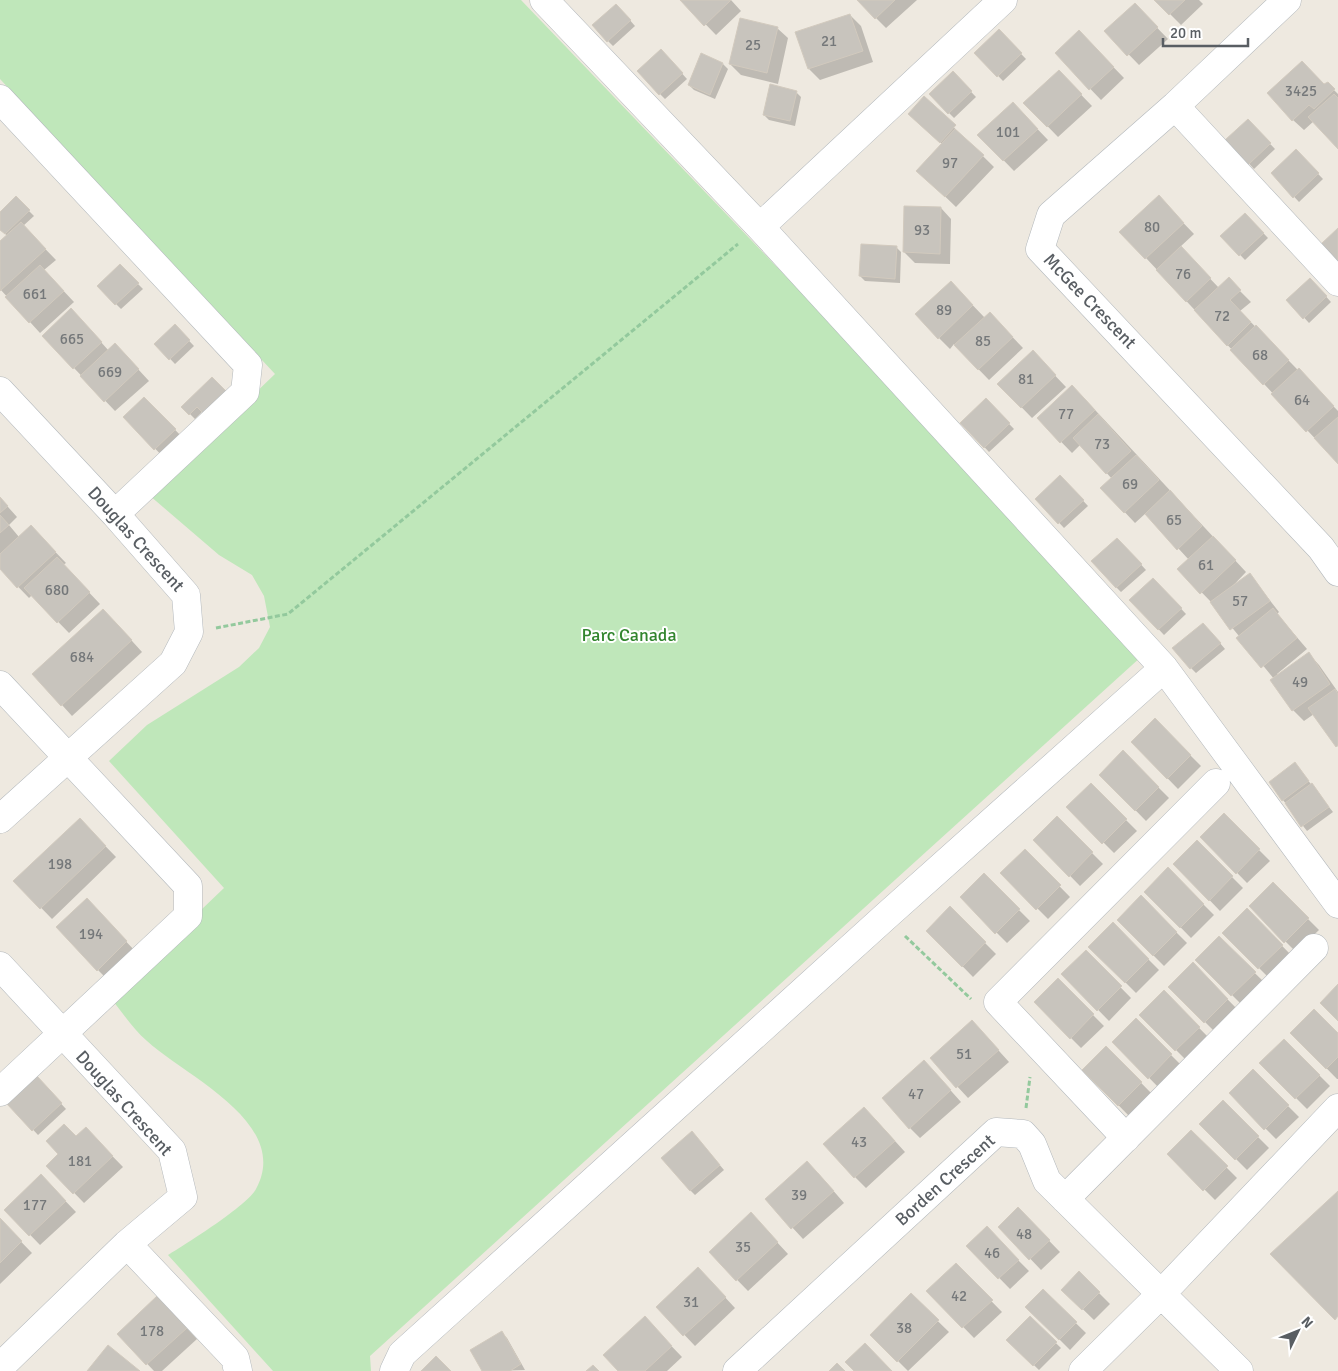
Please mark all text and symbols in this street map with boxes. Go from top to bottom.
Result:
scale bar [1163,15,1248,47]
text: 20 m [1170,24,1201,42]
house number: 21 [821,32,837,50]
house number: 25 [745,36,761,54]
house number: 3425 [1285,82,1317,100]
house number: 101 [996,123,1020,141]
house number: 97 [942,154,958,172]
house number: 80 [1144,218,1160,236]
house number: 93 [914,221,930,239]
street label: McGee Crescent [1039,249,1141,353]
house number: 76 [1175,265,1191,283]
house number: 661 [23,285,47,303]
house number: 89 [936,301,952,319]
house number: 72 [1214,307,1230,325]
house number: 665 [60,330,84,348]
house number: 85 [975,332,991,350]
house number: 68 [1252,346,1268,364]
house number: 669 [98,363,122,381]
house number: 81 [1018,370,1034,388]
house number: 64 [1294,391,1310,409]
house number: 77 [1058,405,1074,423]
house number: 73 [1094,435,1110,453]
house number: 69 [1122,475,1138,493]
street label: Douglas Crescent [83,482,189,596]
house number: 65 [1166,511,1182,529]
house number: 61 [1198,556,1214,574]
house number: 680 [45,581,69,599]
house number: 57 [1232,592,1248,610]
park label: Parc Canada [581,624,677,646]
house number: 684 [70,648,94,666]
house number: 49 [1292,673,1308,691]
house number: 198 [48,855,72,873]
house number: 194 [79,925,103,943]
house number: 51 [956,1045,972,1063]
street label: Douglas Crescent [71,1046,177,1160]
house number: 47 [908,1085,924,1103]
street label: Borden Crescent [891,1129,999,1231]
house number: 43 [851,1133,867,1151]
house number: 181 [68,1152,92,1170]
house number: 39 [791,1186,807,1204]
house number: 177 [23,1196,47,1214]
house number: 48 [1016,1225,1032,1243]
house number: 35 [735,1238,751,1256]
house number: 46 [984,1244,1000,1262]
house number: 42 [951,1287,967,1305]
house number: 31 [683,1293,699,1311]
north arrow [1273,1306,1323,1356]
text: N [1298,1313,1317,1332]
house number: 38 [896,1319,912,1337]
house number: 178 [140,1322,164,1340]

